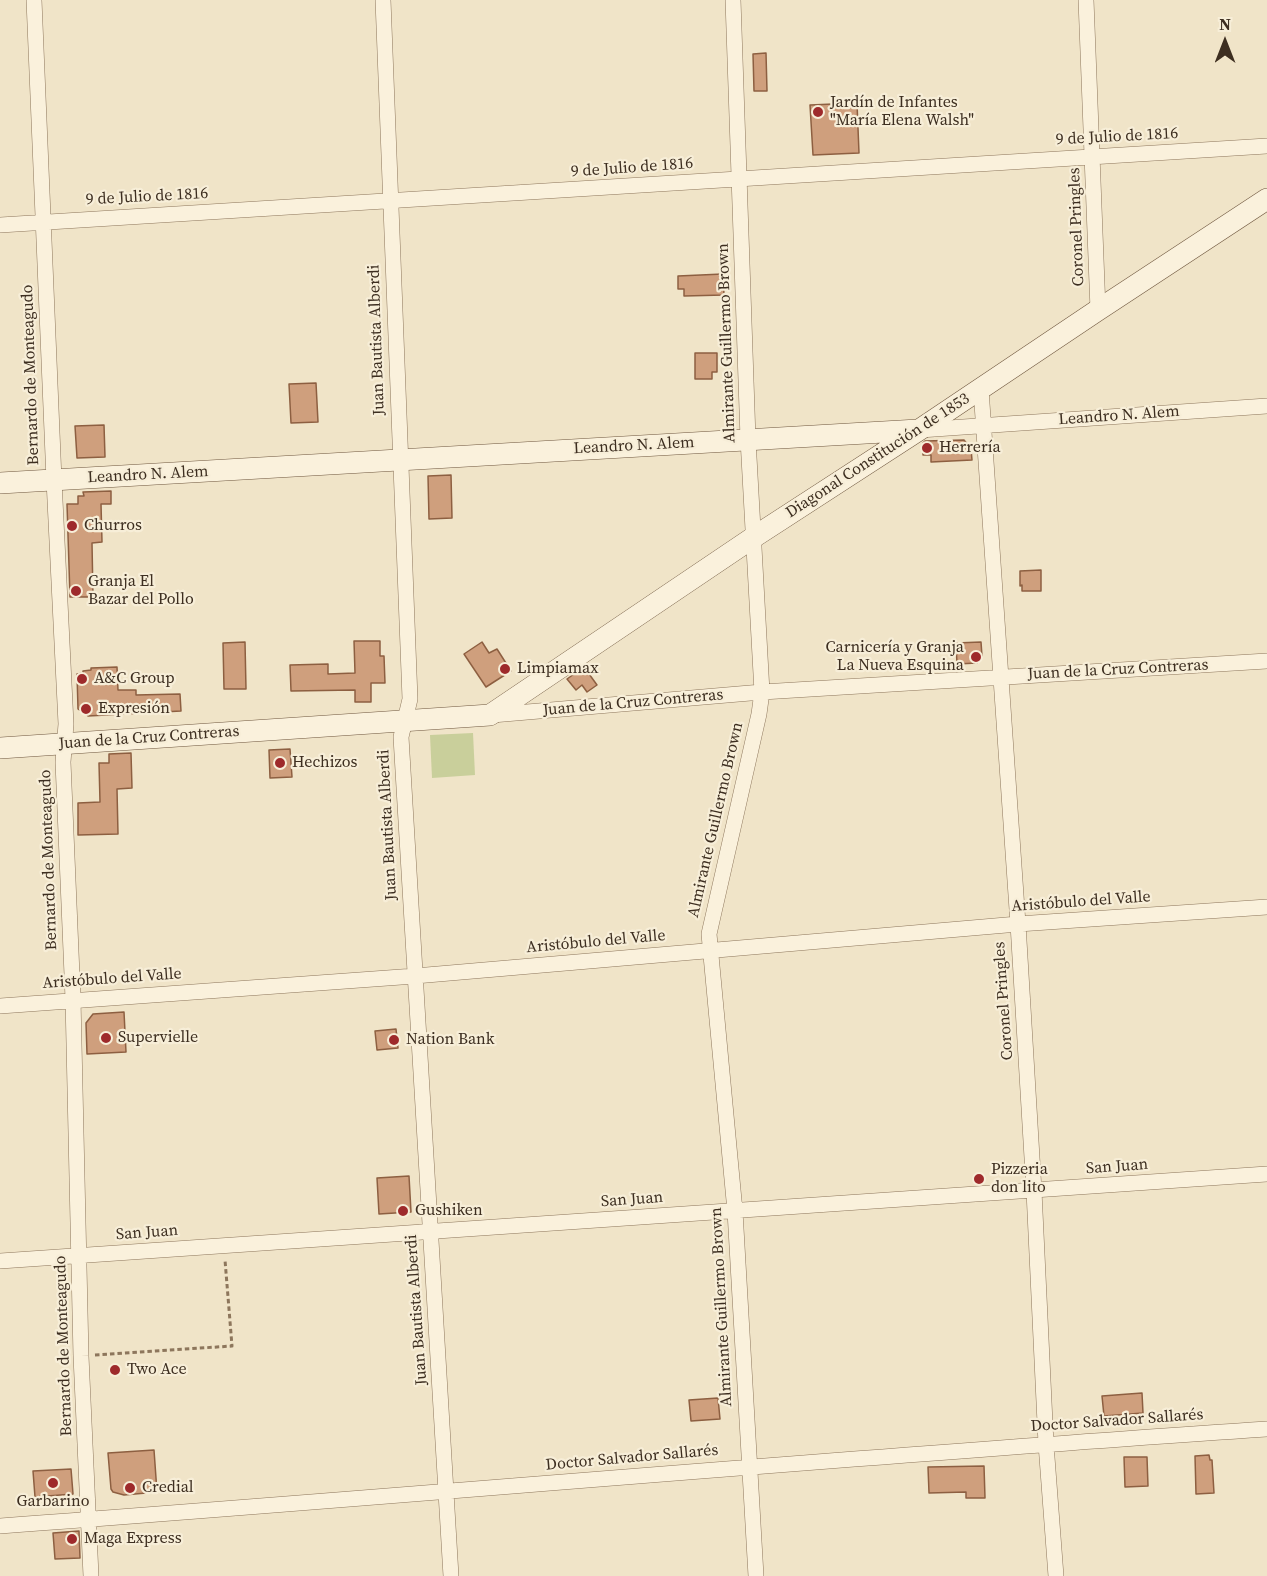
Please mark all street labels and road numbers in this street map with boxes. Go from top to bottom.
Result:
street label: 9 de Julio de 1816 [1055,124,1179,150]
street label: 9 de Julio de 1816 [570,154,694,182]
street label: Coronel Pringles [1065,167,1089,287]
street label: 9 de Julio de 1816 [85,184,209,210]
street label: Almirante Guillermo Brown [714,243,740,443]
street label: Juan Bautista Alberdi [365,264,389,416]
street label: Bernardo de Monteagudo [18,284,44,466]
street label: Diagonal Constitución de 1853 [783,389,973,523]
street label: Leandro N. Alem [1058,402,1180,430]
street label: Leandro N. Alem [573,433,695,459]
street label: Leandro N. Alem [87,462,209,488]
street label: Juan de la Cruz Contreras [1027,656,1209,684]
street label: Juan de la Cruz Contreras [542,686,724,720]
street label: Almirante Guillermo Brown [684,721,748,919]
street label: Juan de la Cruz Contreras [58,722,240,754]
street label: Juan Bautista Alberdi [374,749,402,901]
street label: Bernardo de Monteagudo [36,769,62,951]
street label: Aristóbulo del Valle [1011,888,1151,916]
street label: Aristóbulo del Valle [526,926,666,958]
street label: Coronel Pringles [990,941,1018,1061]
street label: Aristóbulo del Valle [42,965,182,993]
street label: San Juan [1085,1155,1149,1179]
street label: San Juan [600,1188,664,1212]
street label: Almirante Guillermo Brown [707,1207,737,1407]
street label: San Juan [115,1221,179,1245]
street label: Juan Bautista Alberdi [402,1234,432,1386]
street label: Bernardo de Monteagudo [51,1255,77,1437]
street label: Doctor Salvador Sallarés [1030,1405,1204,1437]
street label: Doctor Salvador Sallarés [545,1441,719,1475]

